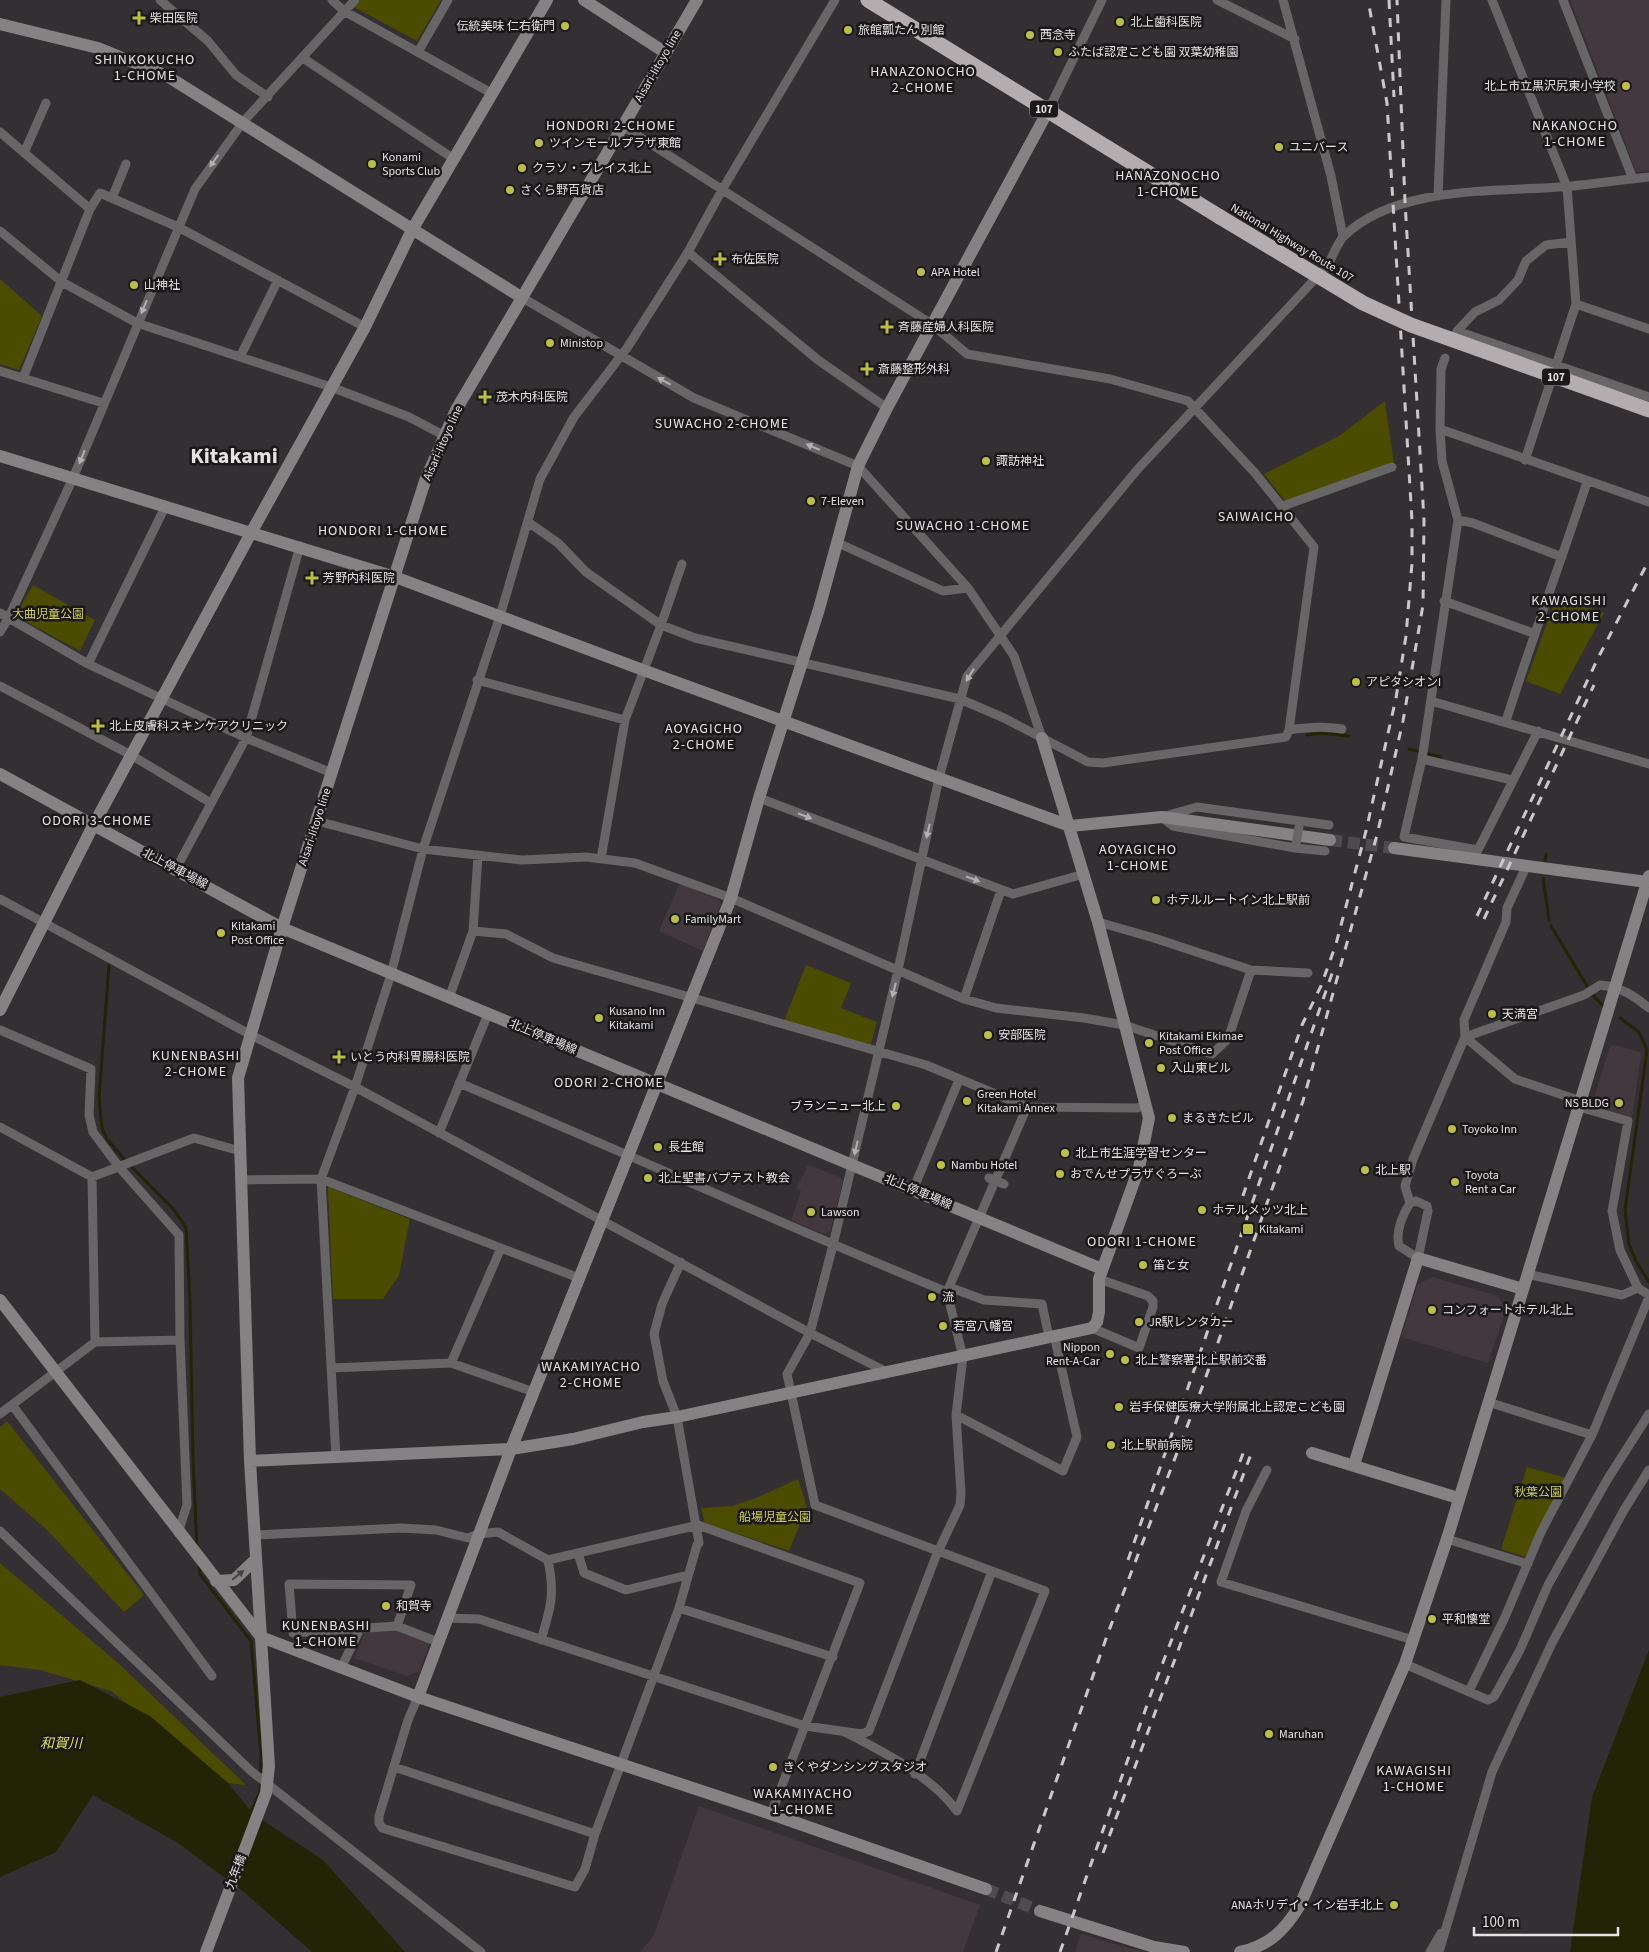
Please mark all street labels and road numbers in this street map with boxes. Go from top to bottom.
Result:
street label: Aisari-Iitoyo line [630,27,686,105]
road number: 107 [1030,100,1058,118]
street label: National Highway Route 107 [1227,199,1357,287]
road number: 107 [1542,368,1570,386]
street label: Aisari-Iitoyo line [419,403,467,483]
street label: Aisari-Iitoyo line [294,786,336,868]
street label: 北上停車場線 [139,845,211,893]
street label: 北上停車場線 [507,1015,579,1059]
street label: 北上停車場線 [882,1170,954,1214]
street label: 九年橋 [222,1852,250,1892]

